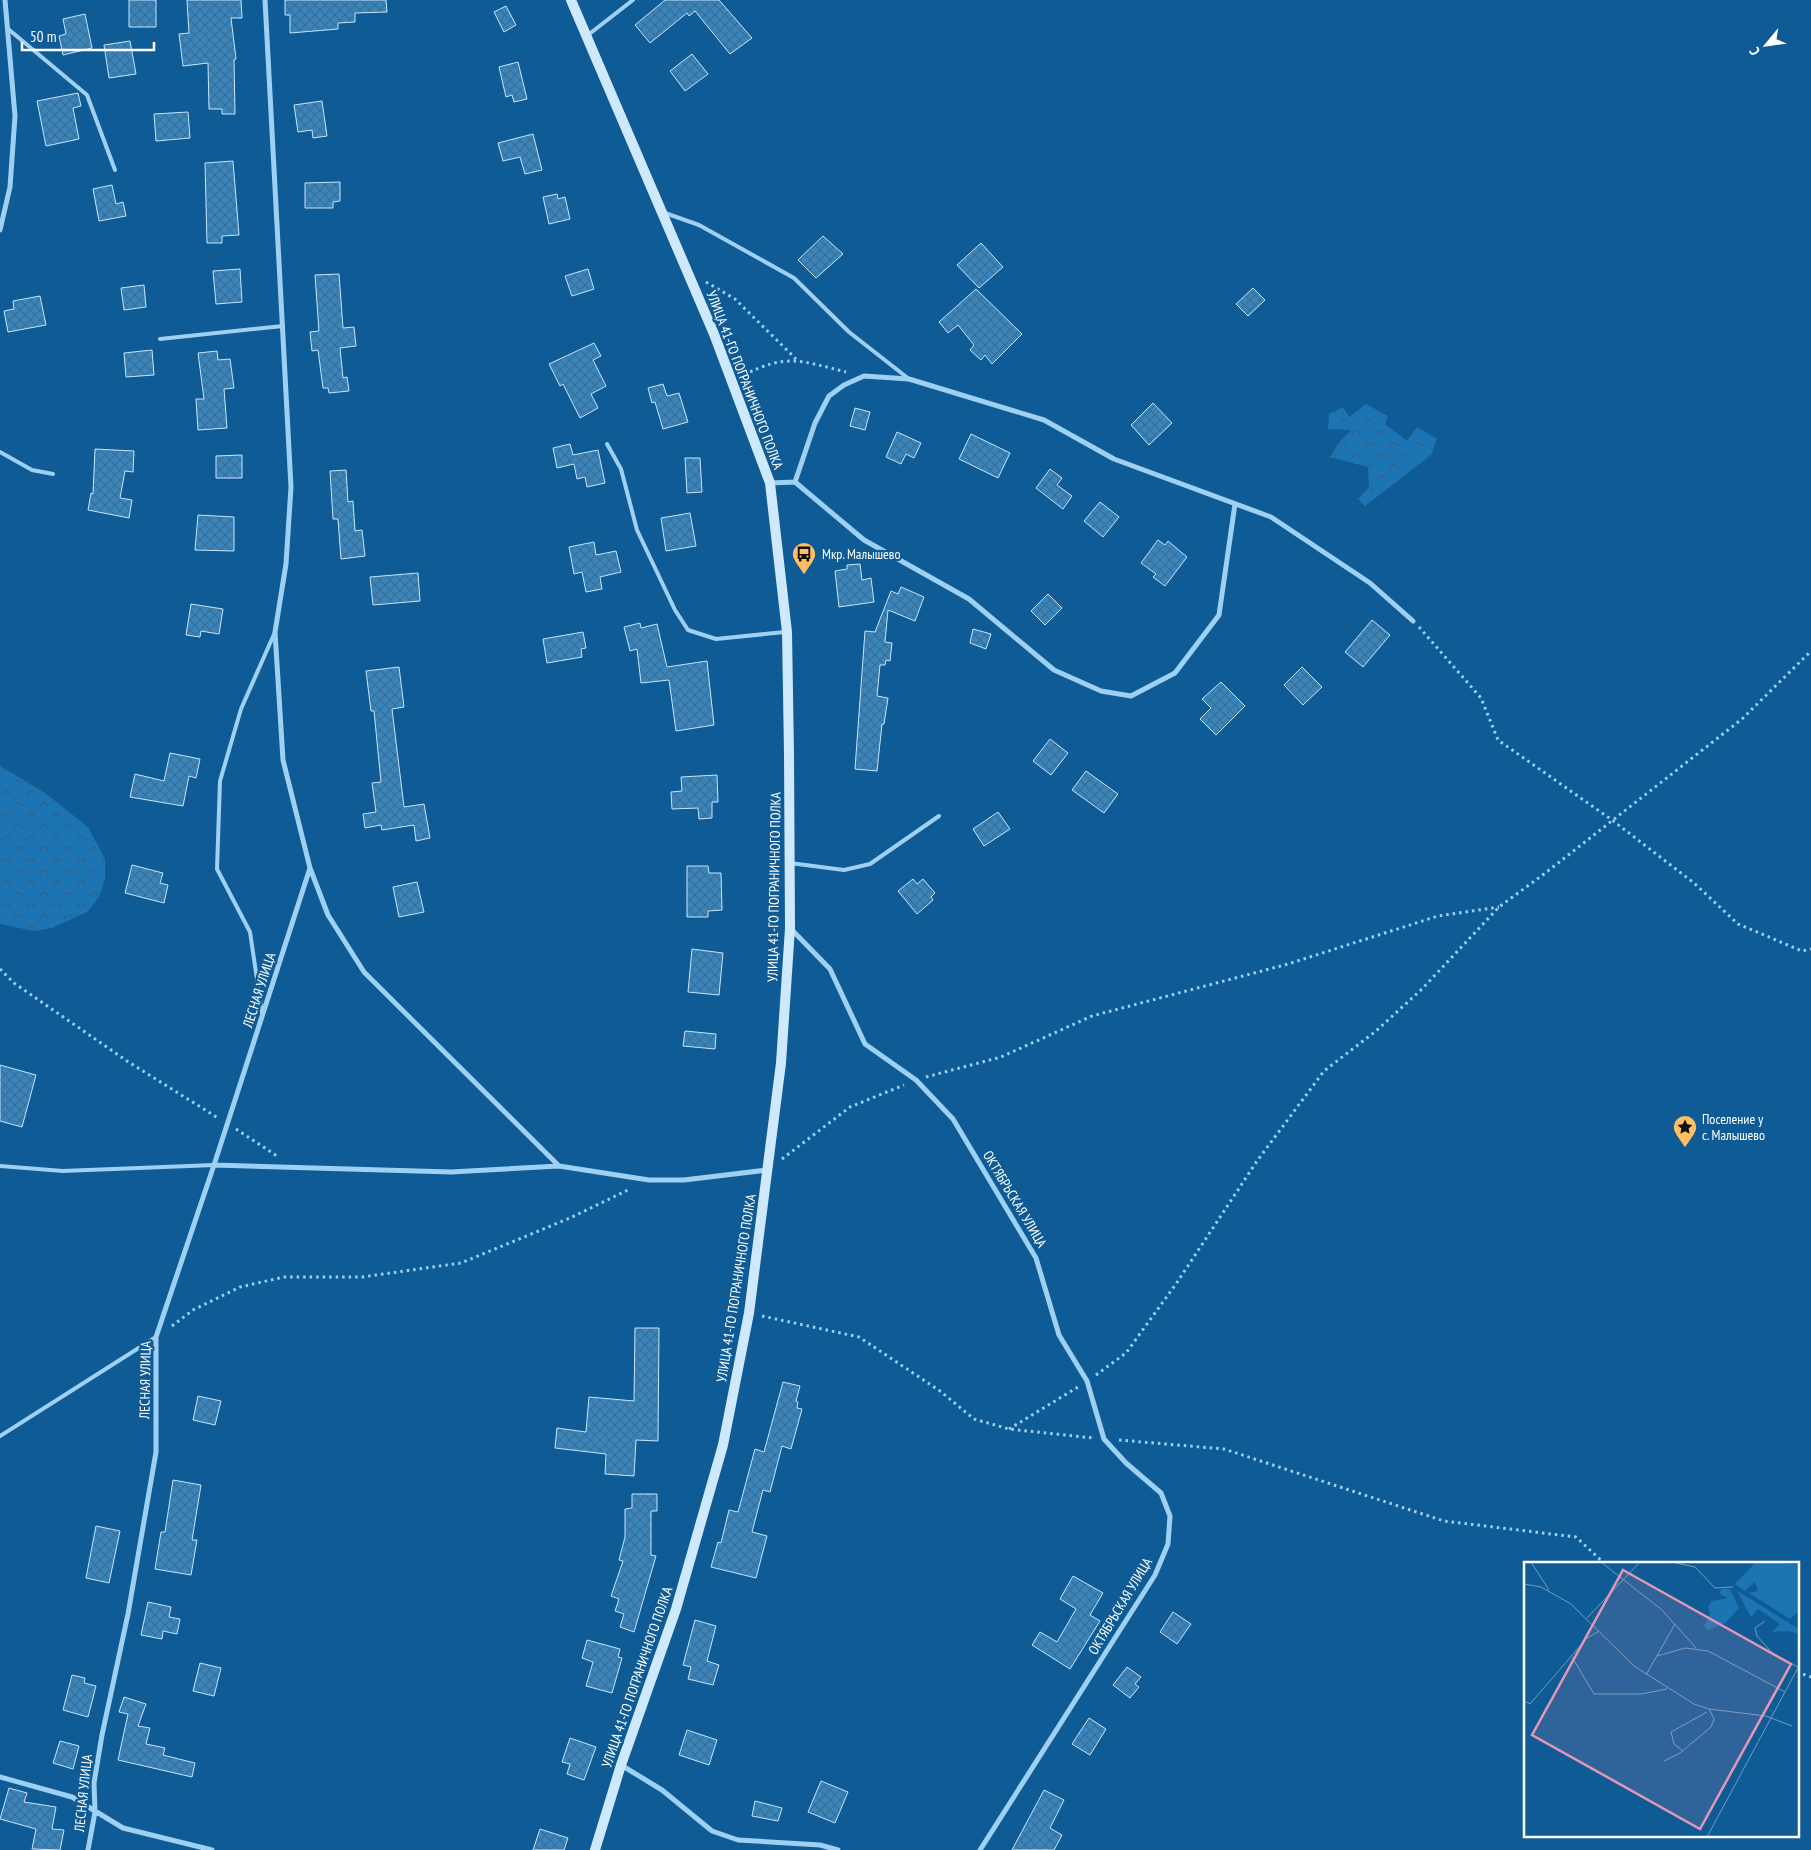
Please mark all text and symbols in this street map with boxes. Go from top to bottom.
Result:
scale bar [22,20,155,52]
north arrow [1741,20,1791,70]
text: 50 m [30,27,56,46]
text: С [1745,44,1764,58]
street label: УЛИЦА 41-ГО ПОГРАНИЧНОГО ПОЛКА [703,288,788,472]
bus stop icon: Мкр. Малышево [791,541,817,575]
place label: Мкр. Малышево [822,545,900,563]
street label: УЛИЦА 41-ГО ПОГРАНИЧНОГО ПОЛКА [763,791,785,982]
street label: ЛЕСНАЯ УЛИЦА [238,950,280,1031]
place label: Поселение у с. Малышево [1702,1110,1765,1144]
place icon: Поселение у с. Малышево [1672,1114,1698,1148]
street label: ОКТЯБРЬСКАЯ УЛИЦА [979,1147,1051,1251]
street label: УЛИЦА 41-ГО ПОГРАНИЧНОГО ПОЛКА [712,1192,760,1383]
street label: ЛЕСНАЯ УЛИЦА [135,1341,155,1420]
street label: ОКТЯБРЬСКАЯ УЛИЦА [1084,1554,1156,1658]
inset map [1524,1562,1798,1838]
street label: УЛИЦА 41-ГО ПОГРАНИЧНОГО ПОЛКА [598,1584,677,1770]
street label: ЛЕСНАЯ УЛИЦА [70,1753,96,1834]

